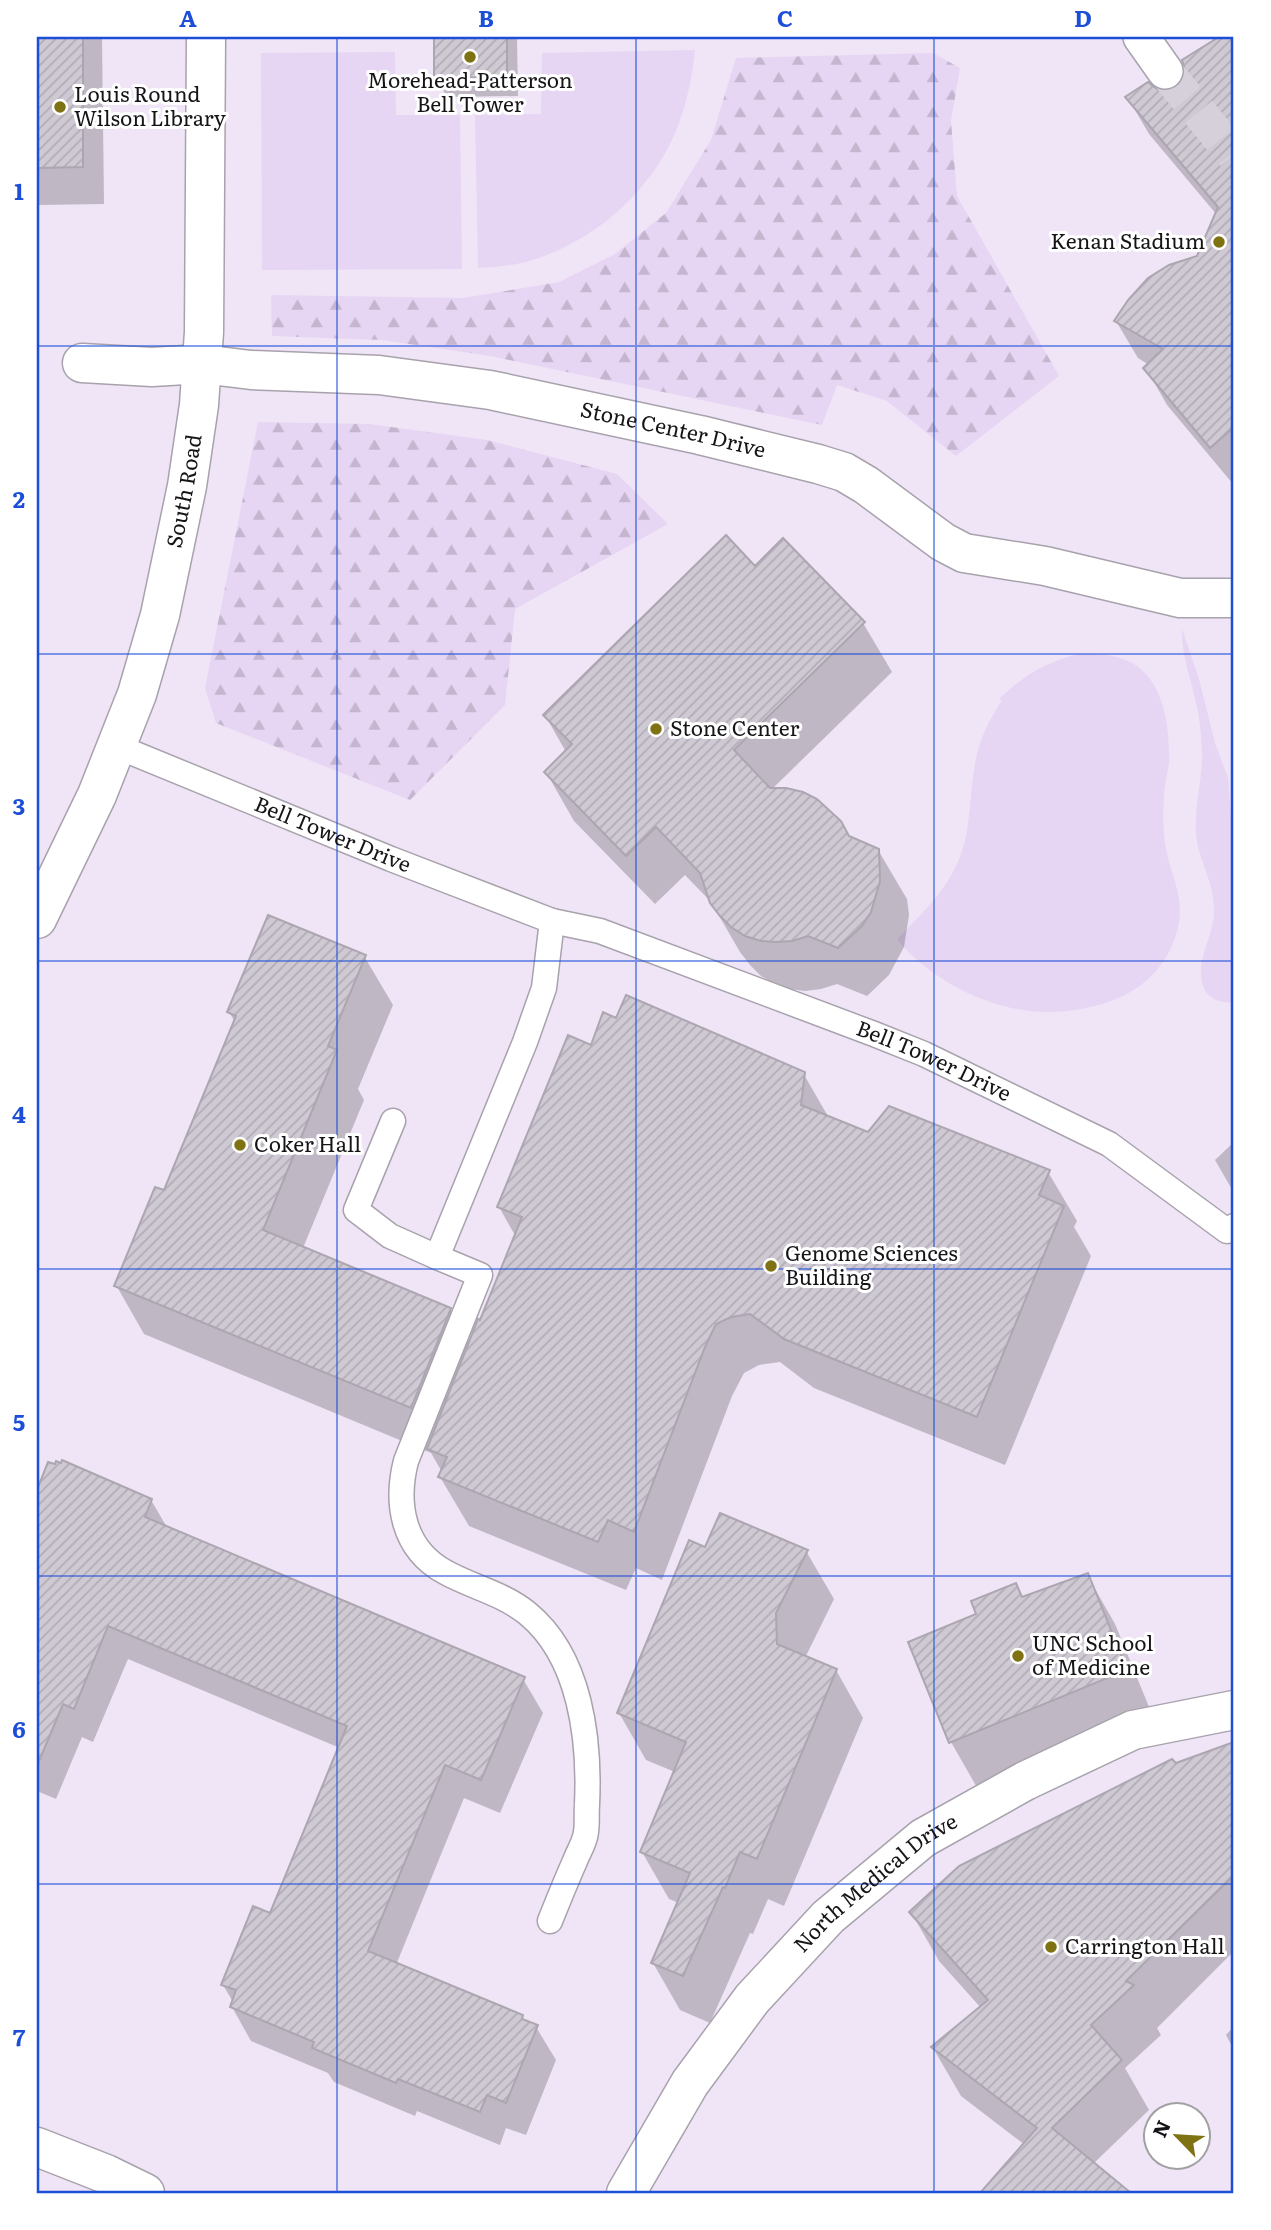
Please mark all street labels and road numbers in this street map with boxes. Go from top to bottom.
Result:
street label: Stone Center Drive [578,392,769,464]
street label: South Road [156,432,208,550]
street label: Bell Tower Drive [250,787,416,878]
street label: Bell Tower Drive [853,1011,1017,1107]
street label: North Medical Drive [785,1804,962,1958]

